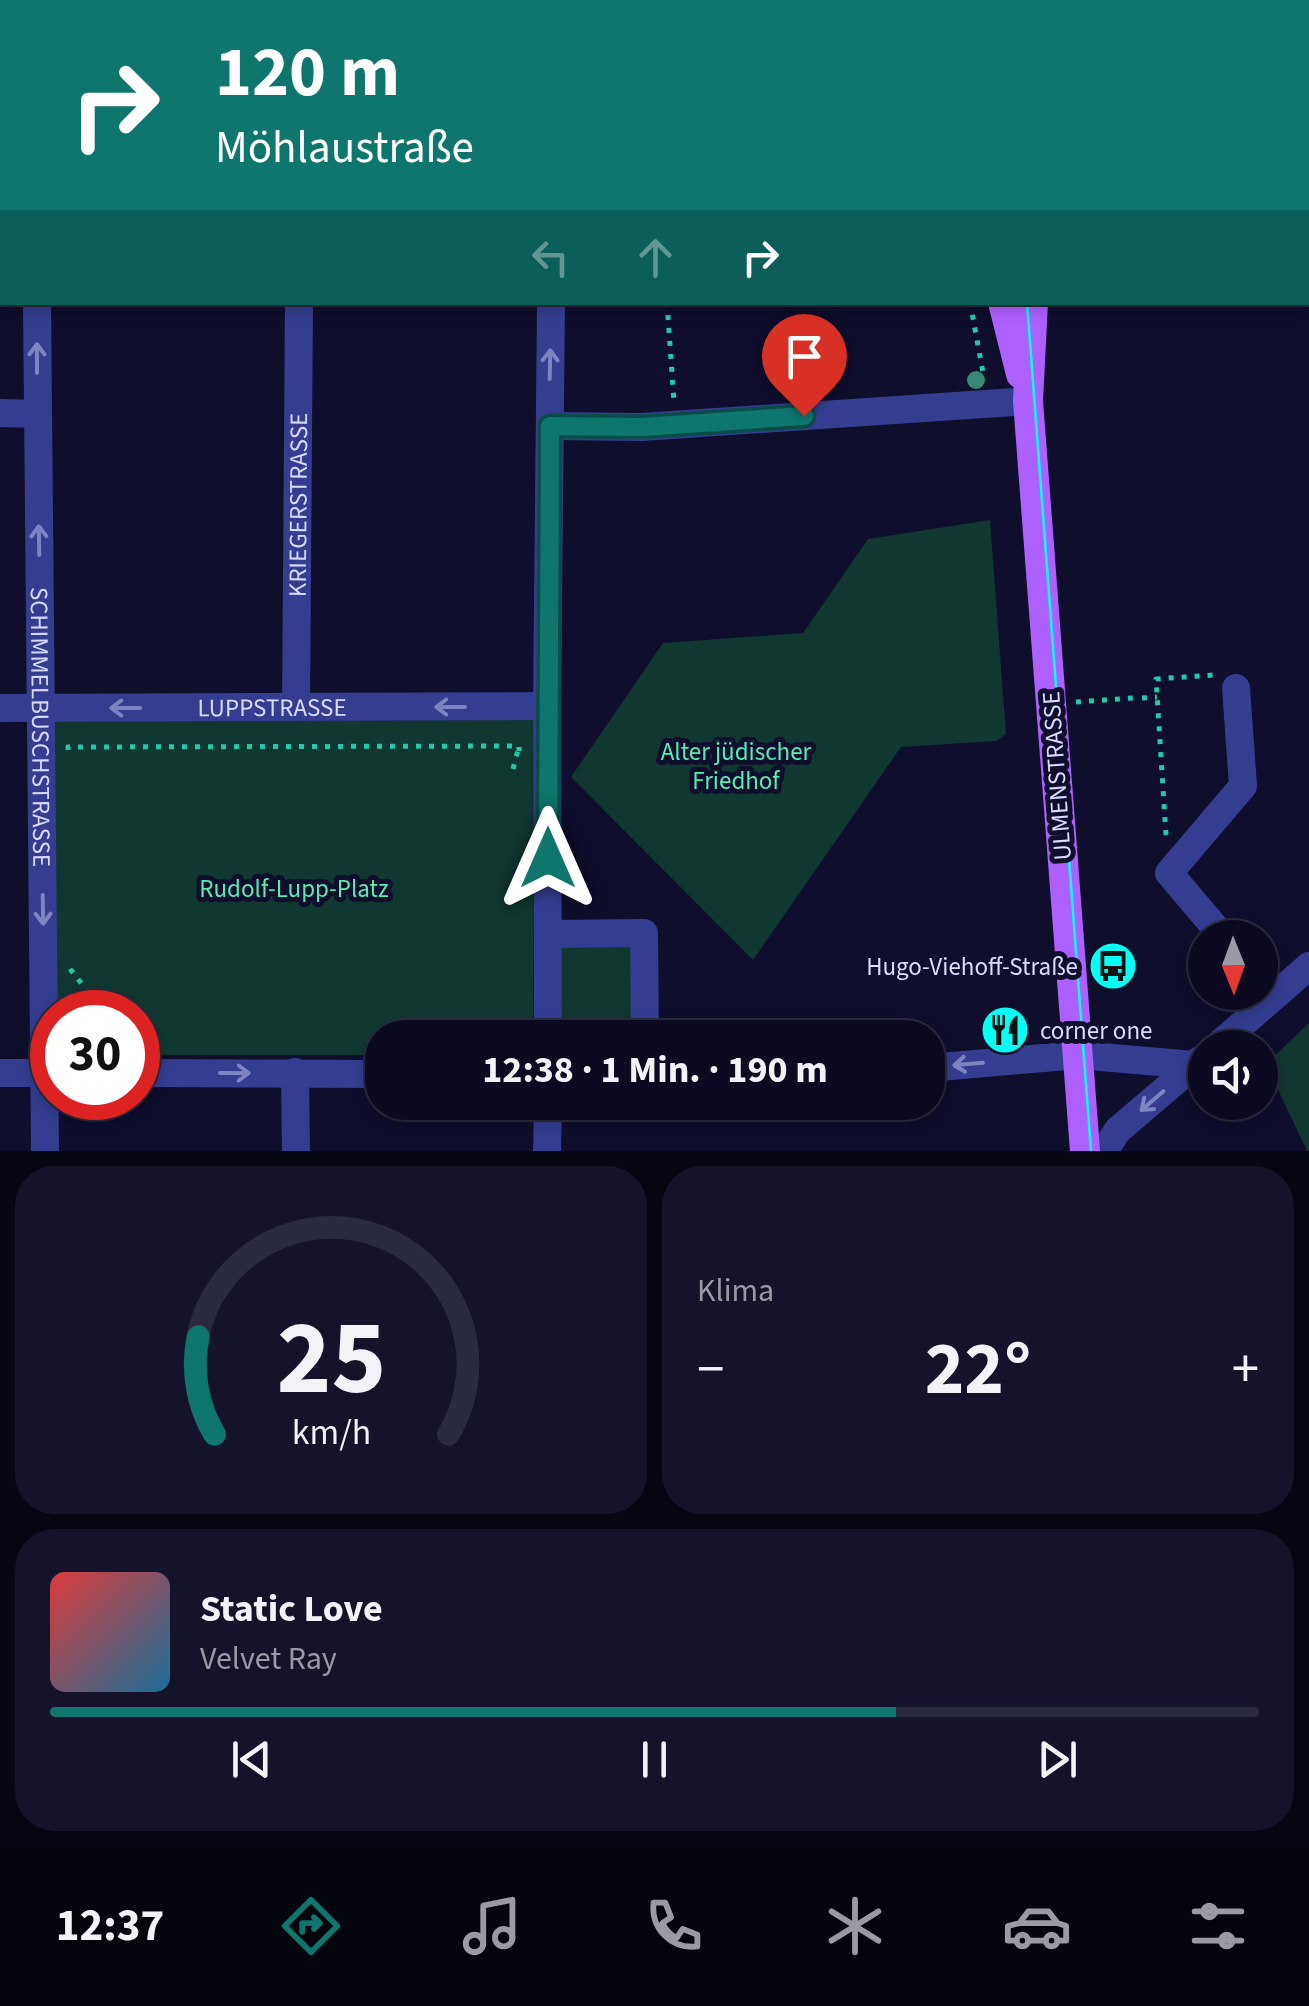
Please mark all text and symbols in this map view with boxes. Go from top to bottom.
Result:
text: 120 m [215,23,400,123]
icon: right [50,40,180,170]
text: Möhlaustraße [215,116,474,180]
icon: left [523,230,578,285]
icon: ahead [628,230,683,285]
icon: right [733,230,788,285]
pin [762,314,847,417]
icon: arrive [777,329,832,384]
one-way arrow [28,343,46,376]
one-way arrow [540,348,560,380]
street label: KRIEGERSTRASSE [280,413,317,597]
one-way arrow [30,525,48,558]
street label: SCHIMMELBUSCHSTRASSE [21,587,59,867]
street label: LUPPSTRASSE [197,690,347,726]
street label: ULMENSTRASSE [1033,690,1081,862]
one-way arrow [109,698,141,717]
one-way arrow [434,698,466,716]
park label: Alter jüdischer Friedhof [661,734,812,799]
position arrow [496,806,600,910]
park label: Rudolf-Lupp-Platz [199,871,389,907]
one-way arrow [34,894,53,926]
north arrow [1188,920,1278,1010]
map controls [1188,920,1278,1120]
bus stop icon: Hugo-Viehoff-Straße [1087,940,1139,992]
place label: Hugo-Viehoff-Straße [866,949,1078,985]
speed limit sign: 30 [30,990,160,1120]
restaurant icon: corner one [979,1004,1031,1056]
place label: corner one [1040,1013,1152,1049]
button: sound [1188,1030,1278,1120]
text: 12:38 · 1 Min. · 190 m [482,1043,828,1097]
one-way arrow [952,1055,985,1074]
one-way arrow [218,1064,250,1082]
one-way arrow [1140,1089,1165,1112]
text: Klima [697,1268,774,1314]
text: 25 [276,1286,386,1434]
text: 22° [925,1316,1031,1423]
text: − [697,1331,724,1409]
text: + [1232,1331,1259,1409]
text: km/h [291,1407,371,1458]
text: Static Love [200,1582,383,1636]
text: Velvet Ray [200,1636,337,1682]
icon: previous [224,1732,279,1787]
icon: pause [627,1732,682,1787]
icon: next [1030,1732,1085,1787]
icon: directions [276,1891,346,1961]
icon: music [457,1891,527,1961]
icon: phone [639,1891,709,1961]
icon: climate [820,1891,890,1961]
icon: car [1002,1891,1072,1961]
icon: filters [1183,1891,1253,1961]
text: 12:37 [56,1894,164,1958]

